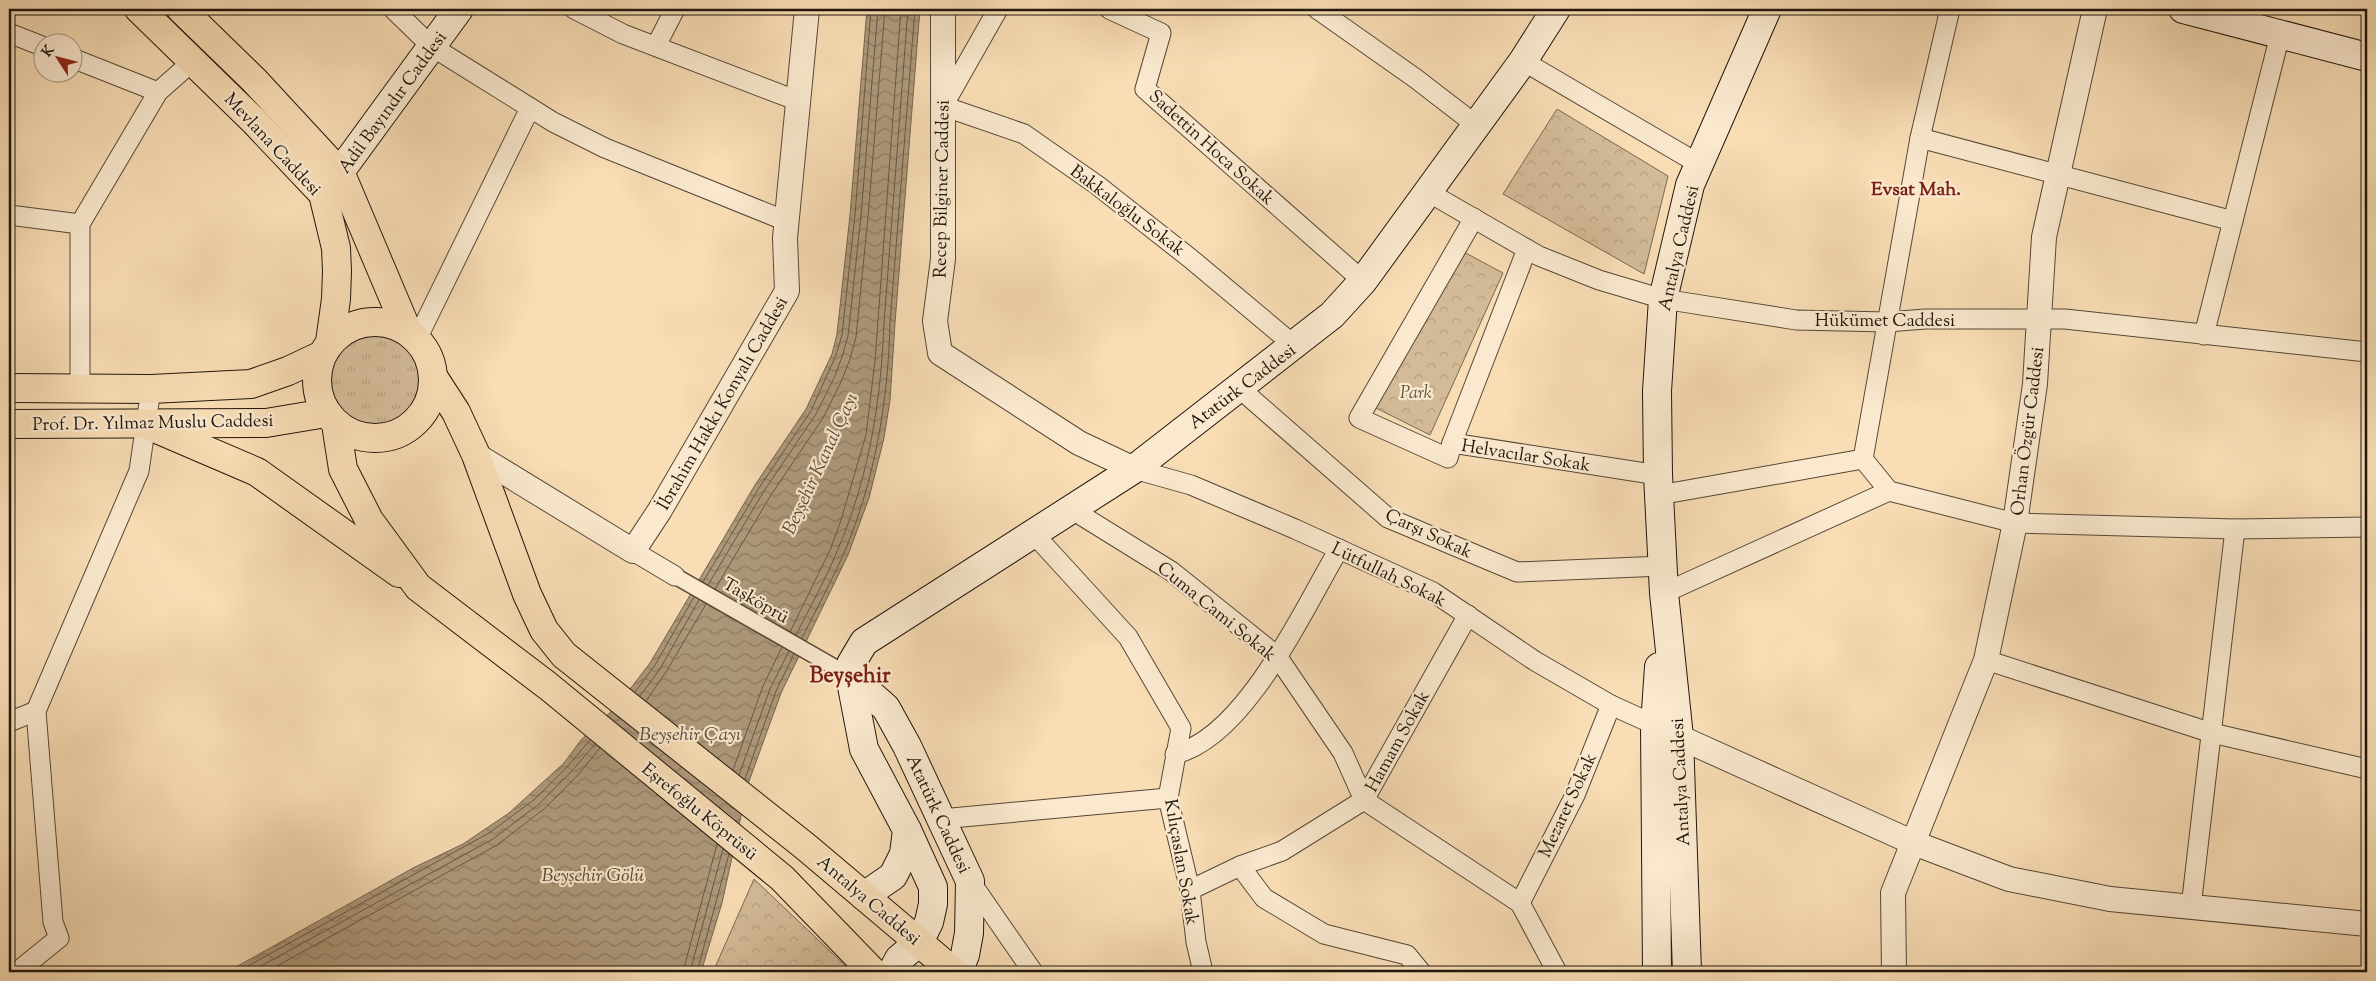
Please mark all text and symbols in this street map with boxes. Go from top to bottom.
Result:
street label: Adil Bayındır Caddesi [333,27,454,180]
north arrow [32,32,82,82]
text: K [38,41,61,62]
street label: Sadettin Hoca Sokak [1142,85,1280,212]
street label: Mevlana Caddesi [217,88,326,203]
street label: Recep Bilginer Caddesi [928,100,958,278]
street label: Bakkaloğlu Sokak [1064,160,1190,264]
district label: Evsat Mah. [1871,177,1961,204]
street label: Antalya Caddesi [1653,183,1707,314]
street label: İbrahim Hakkı Konyalı Caddesi [652,292,796,516]
street label: Hükümet Caddesi [1815,309,1955,335]
street label: Atatürk Caddesi [1184,339,1302,437]
street label: Orhan Özgür Caddesi [2006,345,2052,517]
park label: Park [1400,381,1432,407]
water label: Beyşehir Kanal Çayı [777,389,866,539]
street label: Prof. Dr. Yılmaz Muslu Caddesi [32,409,274,439]
street label: Helvacılar Sokak [1459,434,1592,480]
street label: Çarşı Sokak [1380,503,1476,566]
street label: Lütfullah Sokak [1326,537,1450,615]
street label: Cuma Cami Sokak [1151,556,1281,669]
street label: Taşköprü [717,572,793,631]
district label: Beyşehir [810,661,891,693]
street label: Hamam Sokak [1360,686,1438,798]
street label: Antalya Caddesi [1666,717,1698,847]
water label: Beyşehir Çayı [639,722,741,749]
street label: Mezaret Sokak [1533,749,1605,863]
street label: Atatürk Caddesi [898,751,976,879]
street label: Eşrefoğlu Köprüsü [635,757,763,868]
street label: Kılıçaslan Sokak [1156,797,1204,928]
street label: Antalya Caddesi [810,850,925,953]
water label: Beyşehir Gölü [542,863,644,890]

